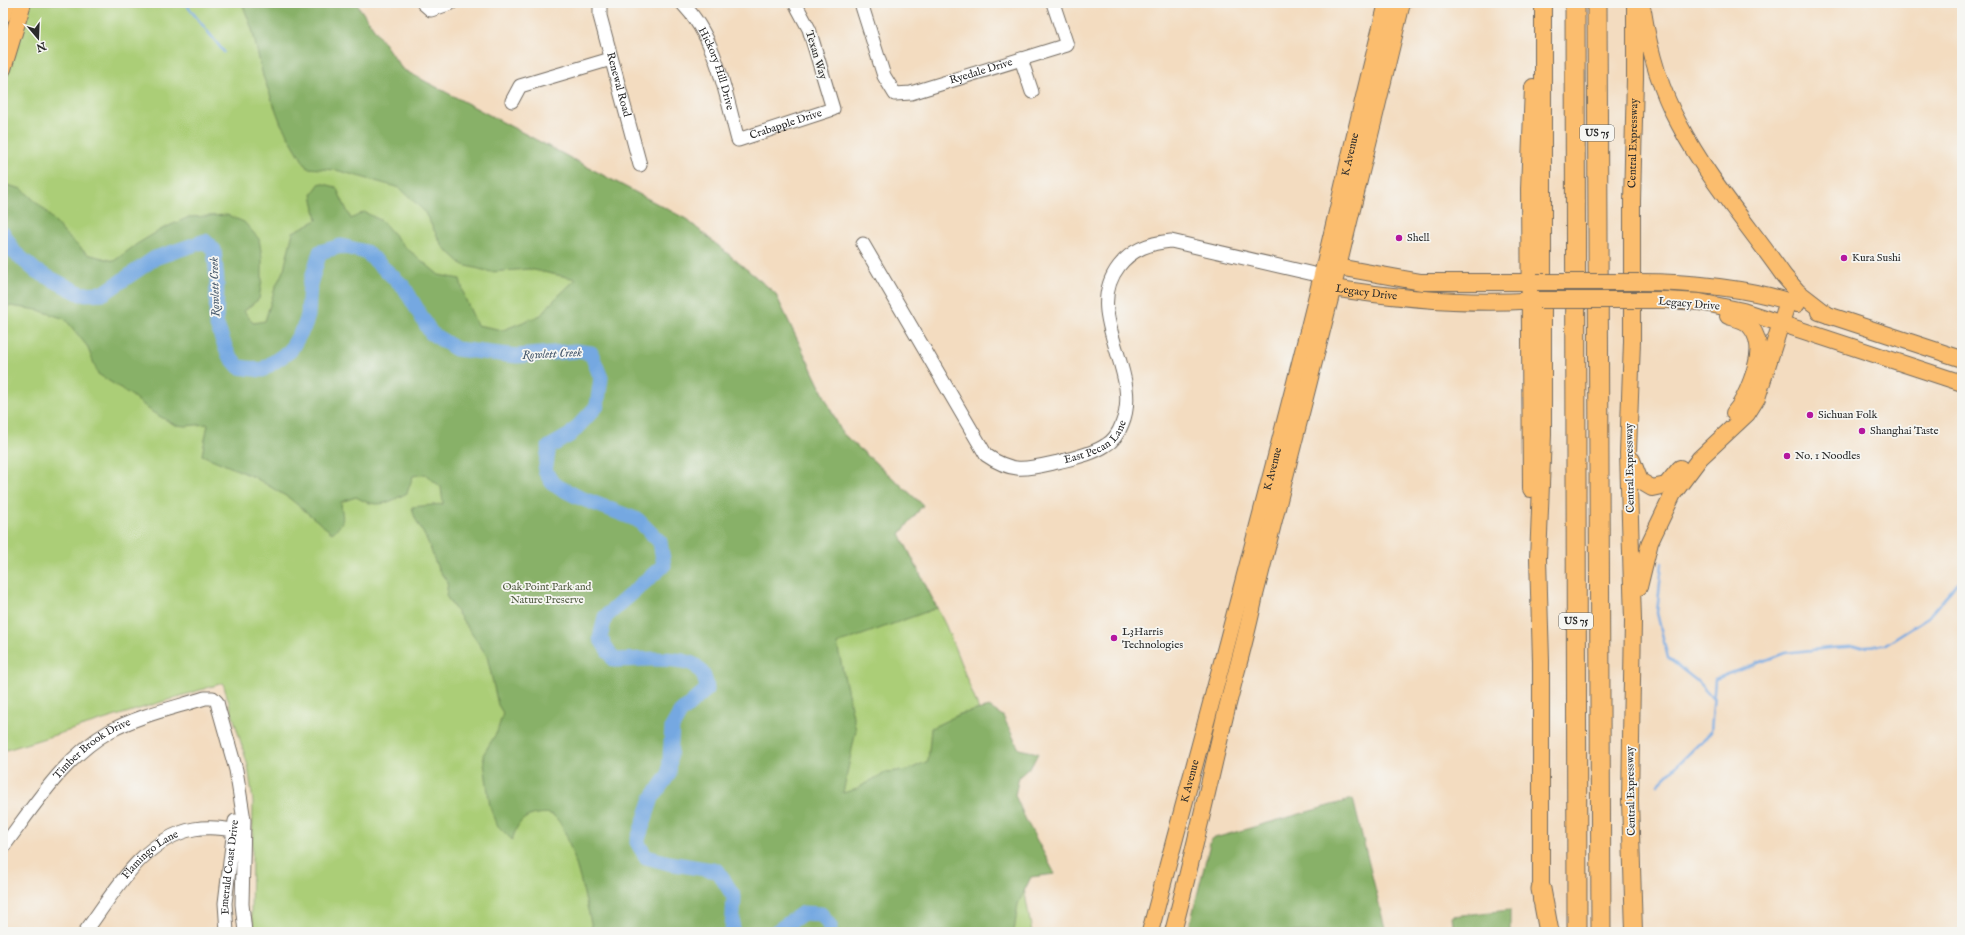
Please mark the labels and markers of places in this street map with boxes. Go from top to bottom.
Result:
place label: Shell [1407,231,1430,245]
marker: Shell [1394,233,1404,243]
place label: Kura Sushi [1852,251,1901,265]
marker: Kura Sushi [1839,253,1849,263]
place label: Sichuan Folk [1818,408,1878,422]
marker: Sichuan Folk [1805,410,1815,420]
place label: Shanghai Taste [1870,424,1939,438]
marker: Shanghai Taste [1857,426,1867,436]
place label: No. 1 Noodles [1795,449,1860,463]
marker: No. 1 Noodles [1782,451,1792,461]
place label: L3Harris Technologies [1122,625,1183,652]
marker: L3Harris Technologies [1109,633,1119,643]

